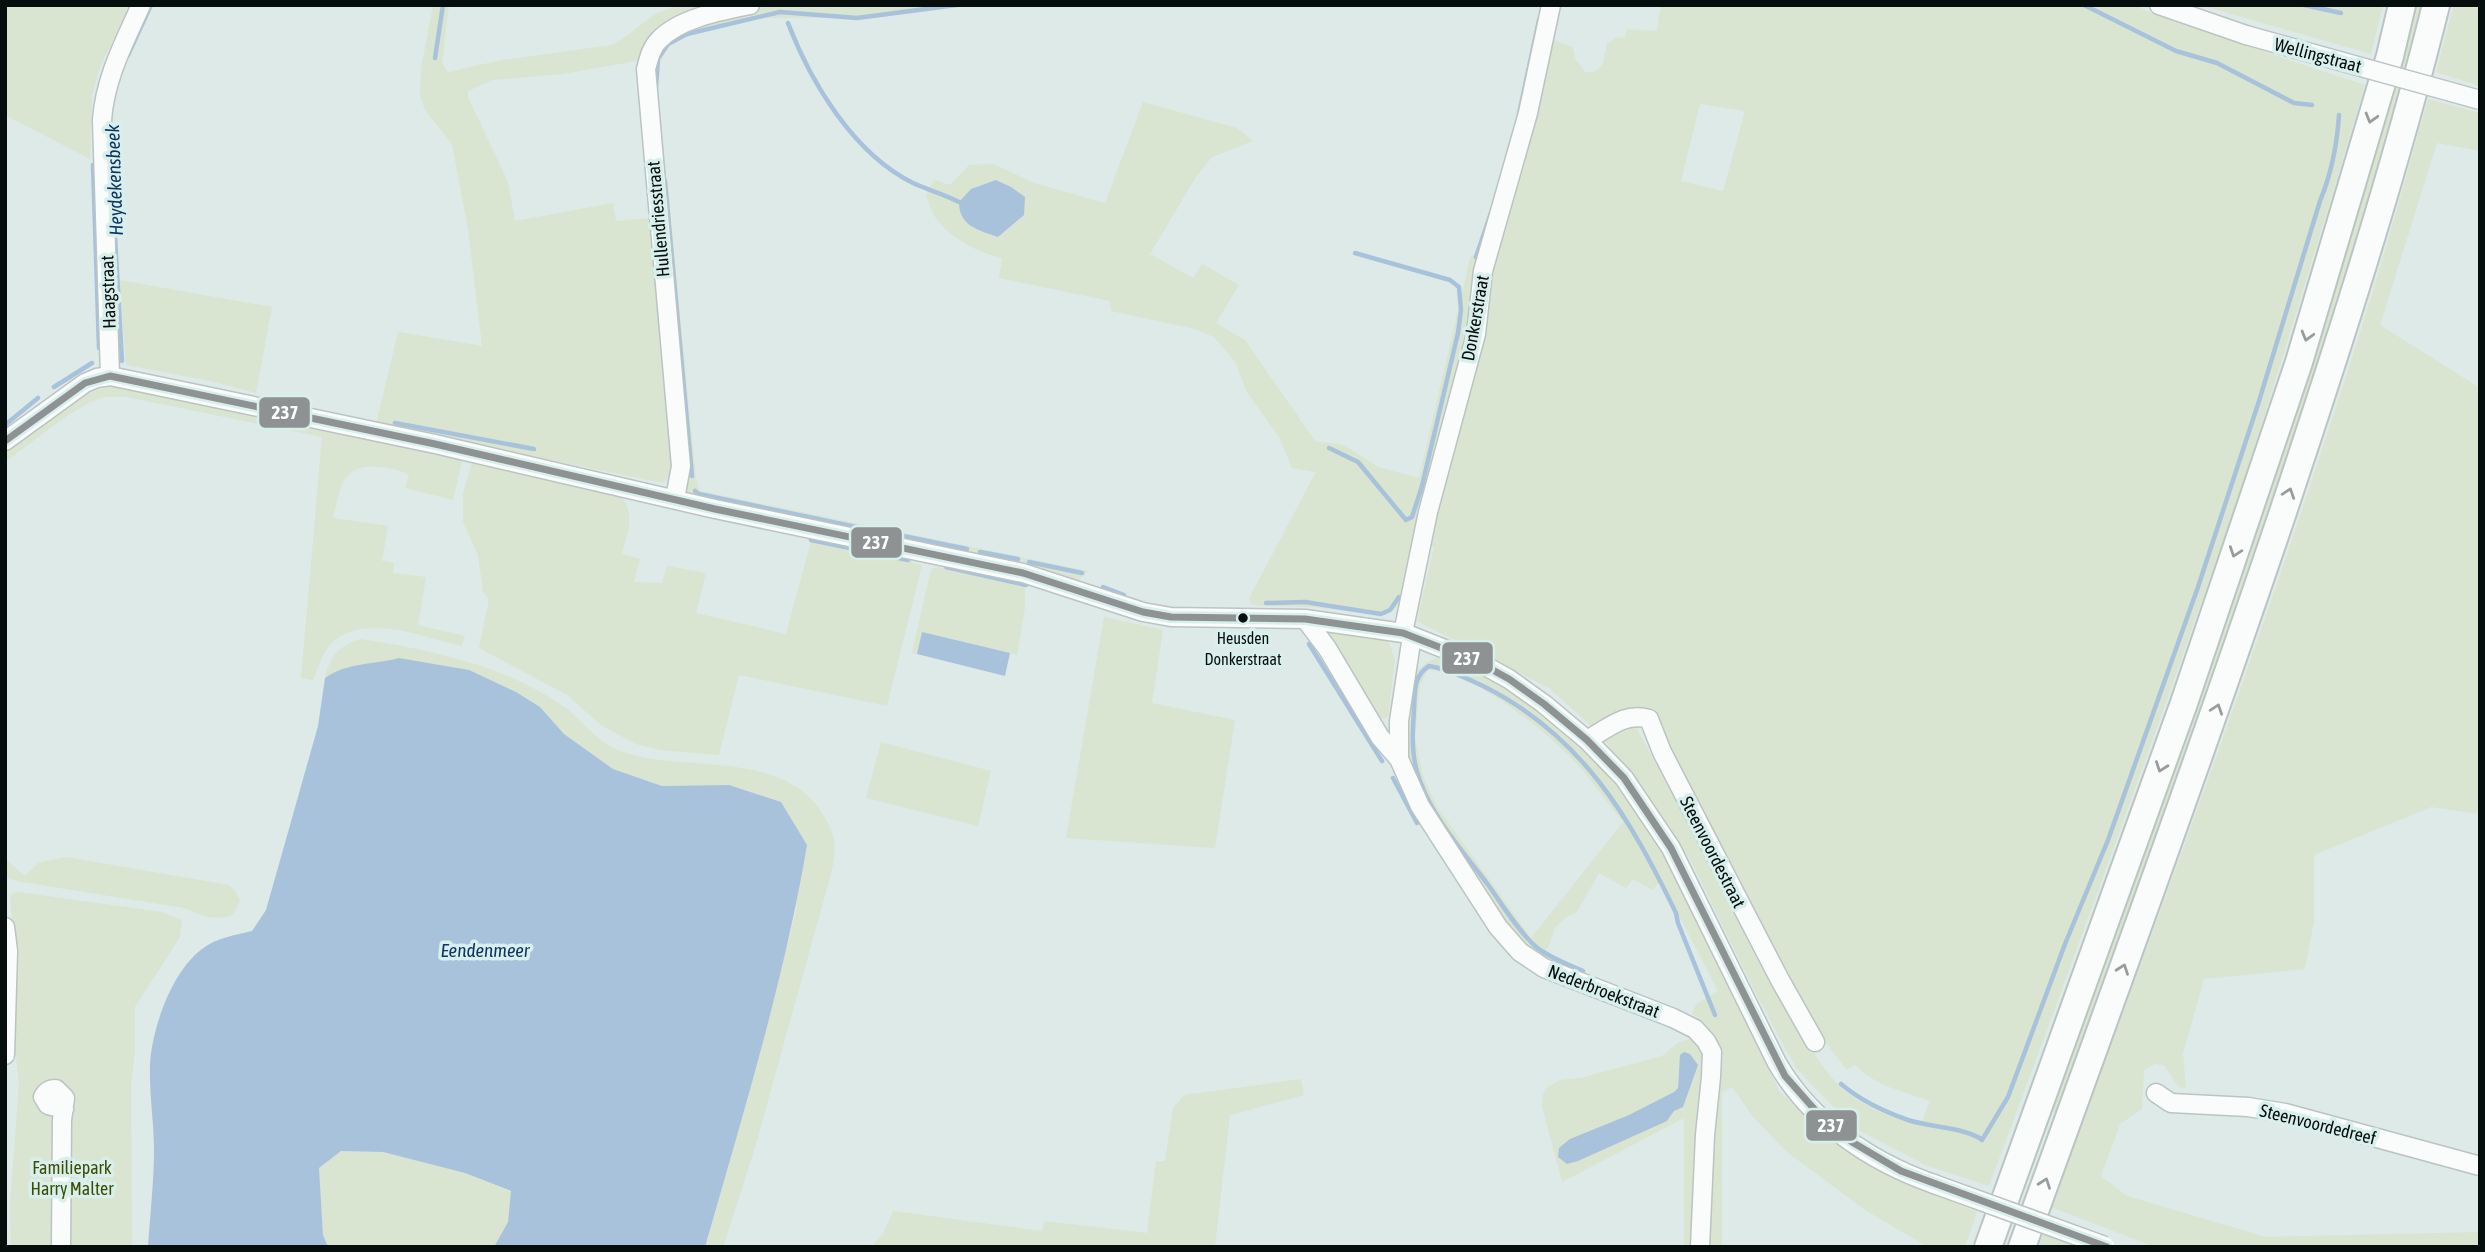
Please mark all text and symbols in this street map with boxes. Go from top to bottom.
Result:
street label: Wellingstraat [2272,33,2364,77]
one-way arrow [2365,112,2380,124]
water label: Heydekensbeek [101,123,127,236]
street label: Hullendriesstraat [642,160,674,278]
street label: Haagstraat [96,255,120,329]
street label: Donkerstraat [1457,273,1493,363]
one-way arrow [2300,330,2315,342]
line badge: 237 [258,396,311,429]
text: 237 [272,401,298,423]
one-way arrow [2281,488,2295,500]
line badge: 237 [850,526,903,559]
text: 237 [863,531,889,553]
one-way arrow [2229,546,2243,558]
marker: Heusden Donkerstraat [1236,611,1250,625]
place label: Heusden Donkerstraat [1204,629,1282,668]
line badge: 237 [1441,641,1494,675]
text: 237 [1454,647,1480,669]
one-way arrow [2209,703,2223,715]
one-way arrow [2155,761,2169,773]
street label: Steenvoordestraat [1676,793,1750,911]
water label: Eendenmeer [441,939,531,961]
street label: Nederbroekstraat [1545,960,1663,1022]
one-way arrow [2115,963,2129,975]
street label: Steenvoordedreef [2258,1099,2378,1149]
line badge: 237 [1805,1109,1858,1142]
text: 237 [1818,1114,1844,1136]
park label: Familiepark Harry Malter [30,1157,114,1199]
one-way arrow [2037,1177,2051,1189]

